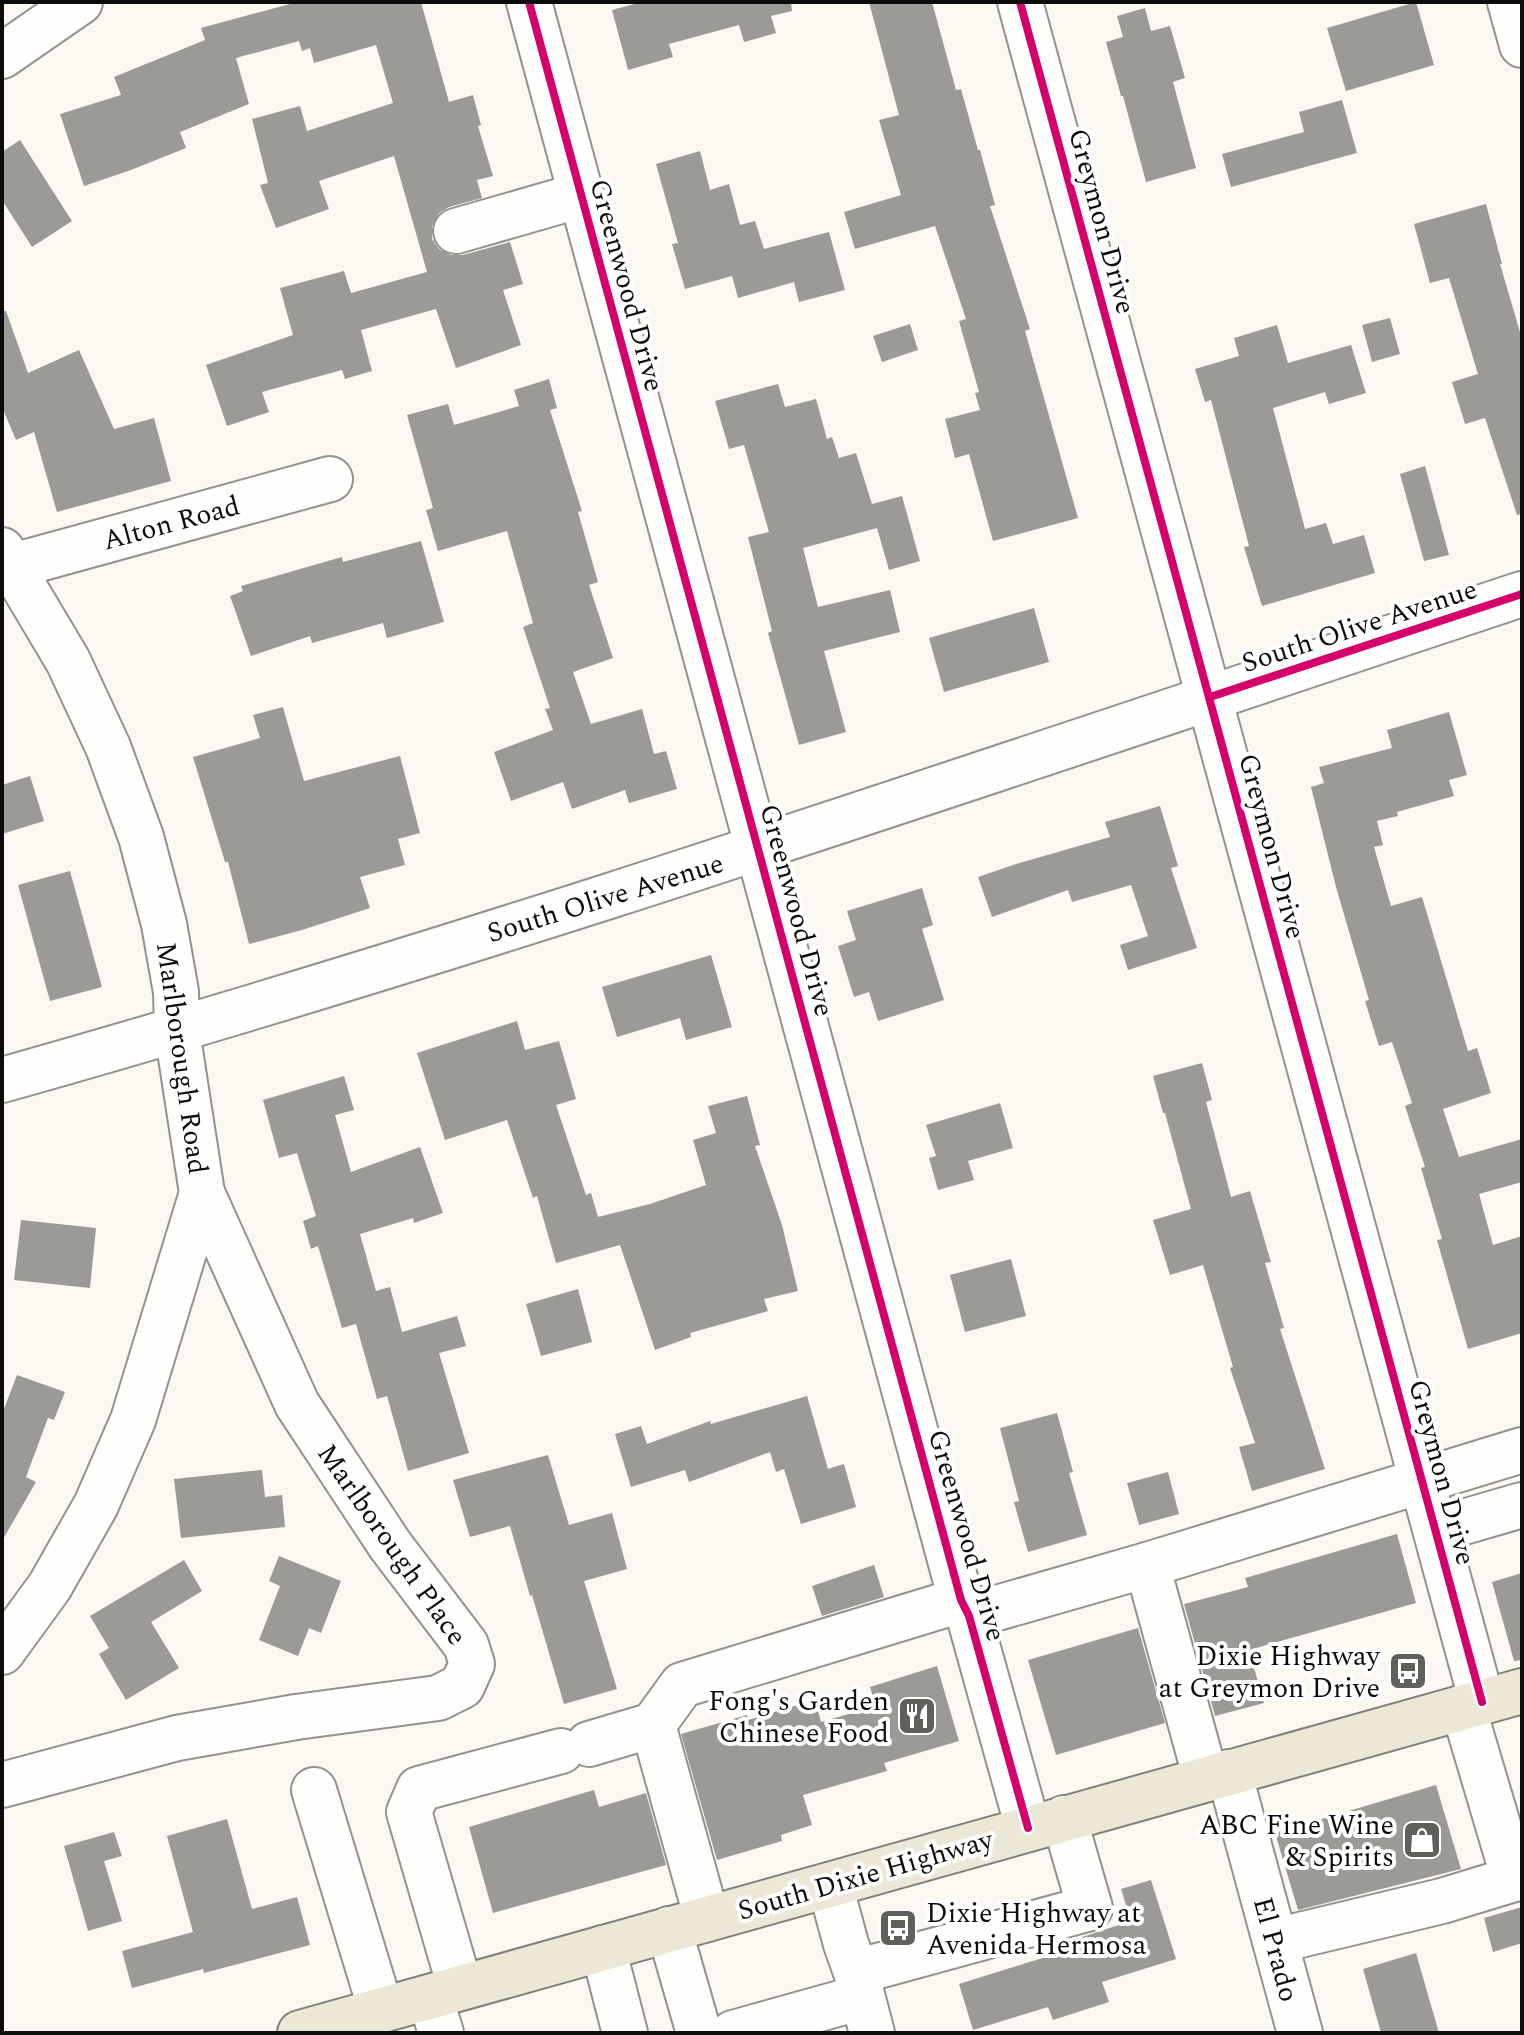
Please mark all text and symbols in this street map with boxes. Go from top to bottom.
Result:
street label: Greymon Drive [1056,124,1147,319]
street label: Greenwood Drive [577,174,676,397]
street label: Alton Road [98,485,245,562]
street label: South Olive Avenue [1236,568,1483,685]
street label: Greymon Drive [1226,749,1317,944]
street label: Greenwood Drive [747,799,846,1022]
street label: South Olive Avenue [482,842,729,955]
street label: Marlborough Road [144,939,219,1177]
street label: Greymon Drive [1396,1375,1487,1570]
street label: Greenwood Drive [916,1424,1017,1646]
street label: Marlborough Place [306,1435,478,1655]
place label: Dixie Highway at Greymon Drive [1159,1635,1382,1710]
bus stop icon: Dixie Highway at Greymon Drive [1387,1650,1429,1692]
place label: Fong's Garden Chinese Food [708,1680,889,1755]
restaurant icon: Fong's Garden Chinese Food [896,1695,938,1737]
place label: ABC Fine Wine & Spirits [1199,1804,1394,1879]
street label: South Dixie Highway [733,1818,1000,1932]
shop icon: ABC Fine Wine & Spirits [1401,1819,1443,1861]
place label: Dixie Highway at Avenida Hermosa [926,1892,1147,1967]
street label: El Prado [1241,1892,1310,2007]
bus stop icon: Dixie Highway at Avenida Hermosa [877,1907,919,1949]

